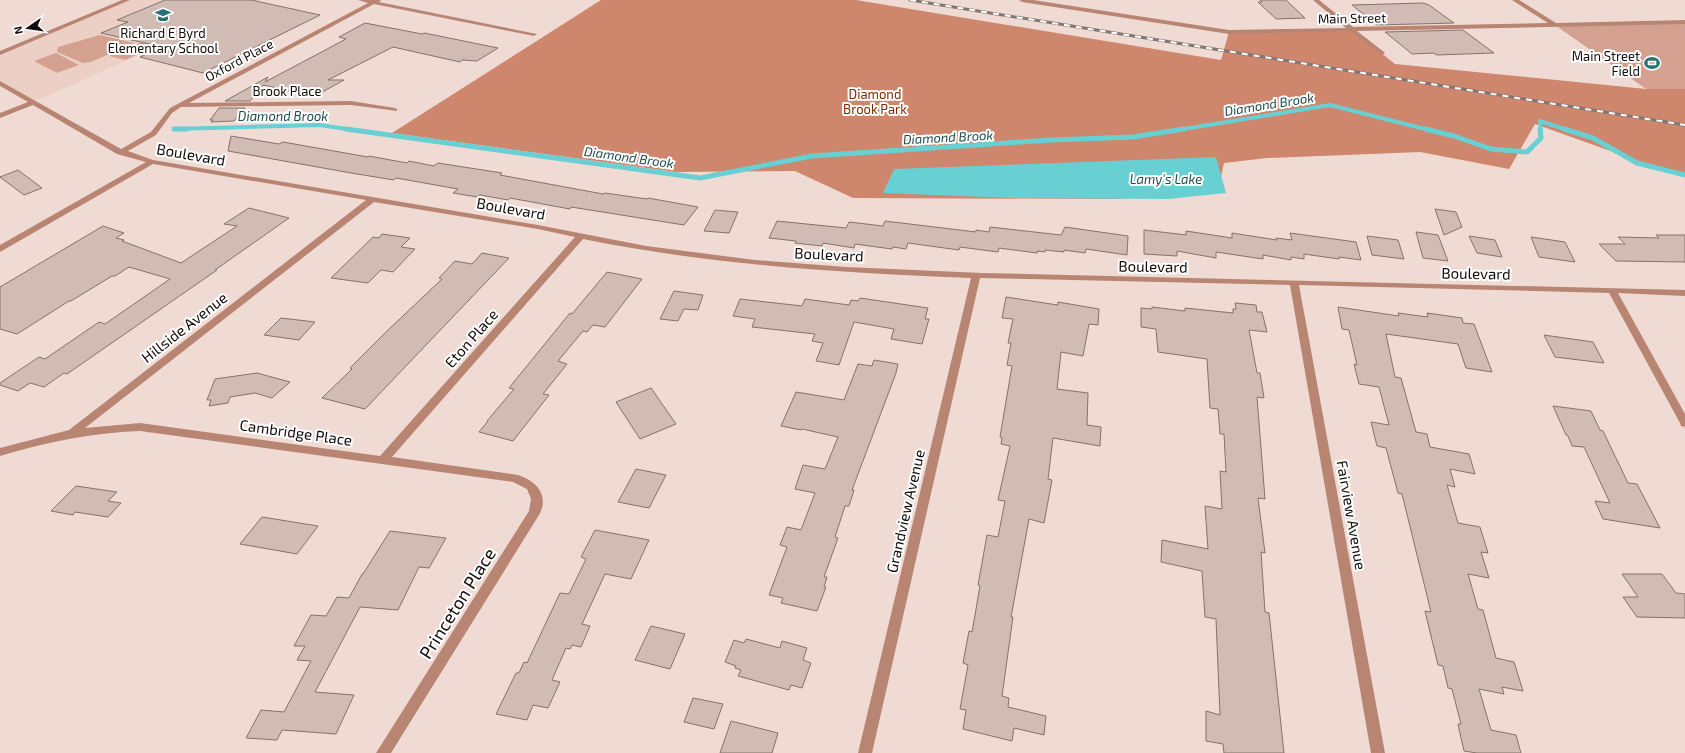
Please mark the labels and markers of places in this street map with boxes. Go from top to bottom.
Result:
school or university icon: Richard E Byrd Elementary School [154,6,172,24]
place label: Richard E Byrd Elementary School [108,25,218,56]
place label: Main Street Field [1572,48,1640,79]
sports icon: Main Street Field [1643,54,1661,72]

